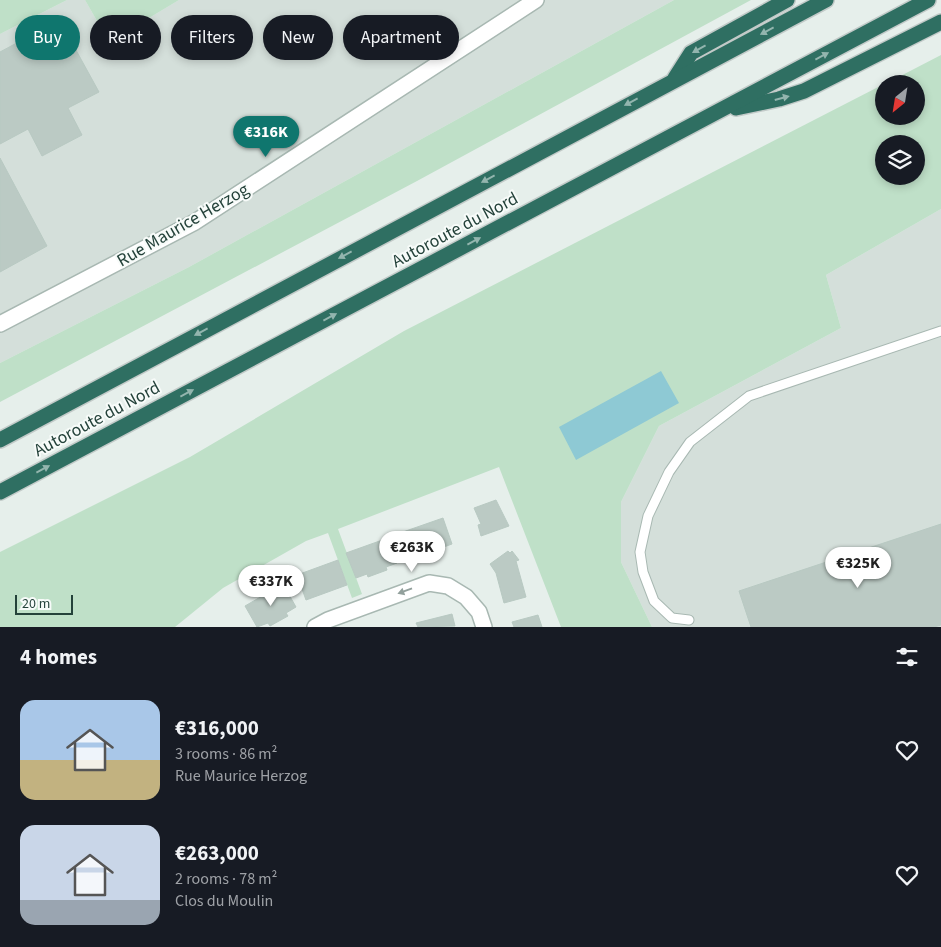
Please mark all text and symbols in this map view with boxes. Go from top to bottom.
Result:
chip: Buy [15,15,80,60]
chip: Rent [90,15,161,60]
chip: Filters [171,15,253,60]
chip: New [263,15,333,60]
chip: Apartment [343,15,459,60]
one-way arrow [760,27,774,35]
one-way arrow [692,44,705,53]
one-way arrow [815,52,830,60]
north arrow [875,75,925,125]
map controls [875,75,925,185]
one-way arrow [775,93,790,101]
one-way arrow [624,98,638,106]
pin: €316K [231,116,301,158]
text: €316K [244,121,288,143]
button: layers [875,135,925,185]
one-way arrow [481,175,495,183]
street label: Rue Maurice Herzog [112,177,254,273]
street label: Autoroute du Nord [387,186,523,274]
one-way arrow [467,237,481,245]
one-way arrow [338,251,351,260]
one-way arrow [323,313,338,321]
one-way arrow [194,328,209,336]
street label: Autoroute du Nord [29,375,165,463]
one-way arrow [179,389,194,397]
one-way arrow [36,465,50,473]
pin: €263K [377,530,447,573]
text: €263K [390,536,434,558]
pin: €325K [823,546,893,589]
text: €325K [836,552,880,574]
pin: €337K [236,564,306,607]
text: €337K [249,570,293,592]
one-way arrow [398,588,413,595]
scale bar [15,592,72,615]
text: 20 m [22,594,50,614]
text: 4 homes [20,642,97,672]
icon: filters [893,643,921,671]
text: €316,000 [175,713,259,743]
icon: home [60,720,120,780]
icon: heart [893,736,921,764]
text: 3 rooms · 86 m² [175,743,277,765]
text: Rue Maurice Herzog [175,765,307,787]
text: €263,000 [175,838,259,868]
icon: home [60,845,120,905]
icon: heart [893,861,921,889]
text: 2 rooms · 78 m² [175,868,277,890]
text: Clos du Moulin [175,890,273,912]

